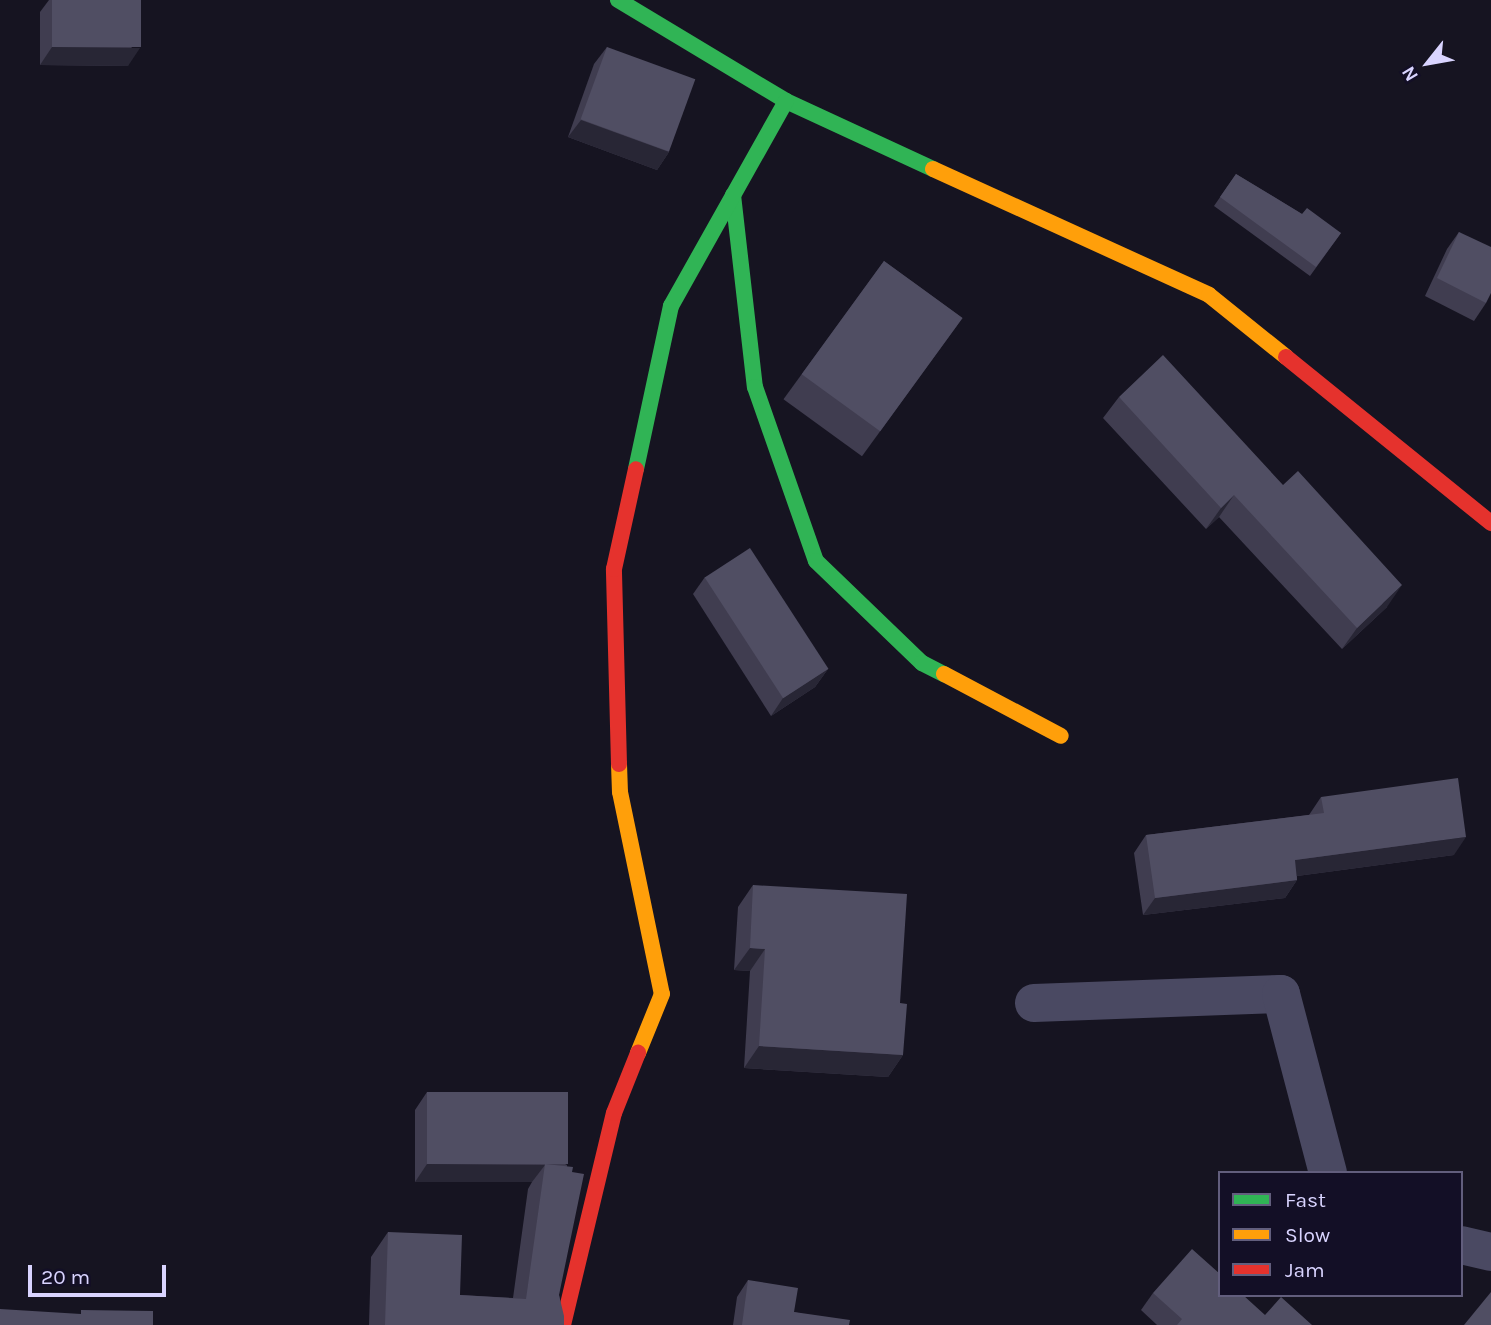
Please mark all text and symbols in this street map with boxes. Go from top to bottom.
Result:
north arrow [1393,28,1463,98]
text: N [1397,62,1423,85]
legend [1218,1171,1463,1297]
text: Fast [1285,1188,1326,1212]
text: Slow [1285,1223,1330,1247]
scale bar [32,1252,170,1296]
text: Jam [1285,1258,1325,1282]
text: 20 m [41,1265,90,1289]

